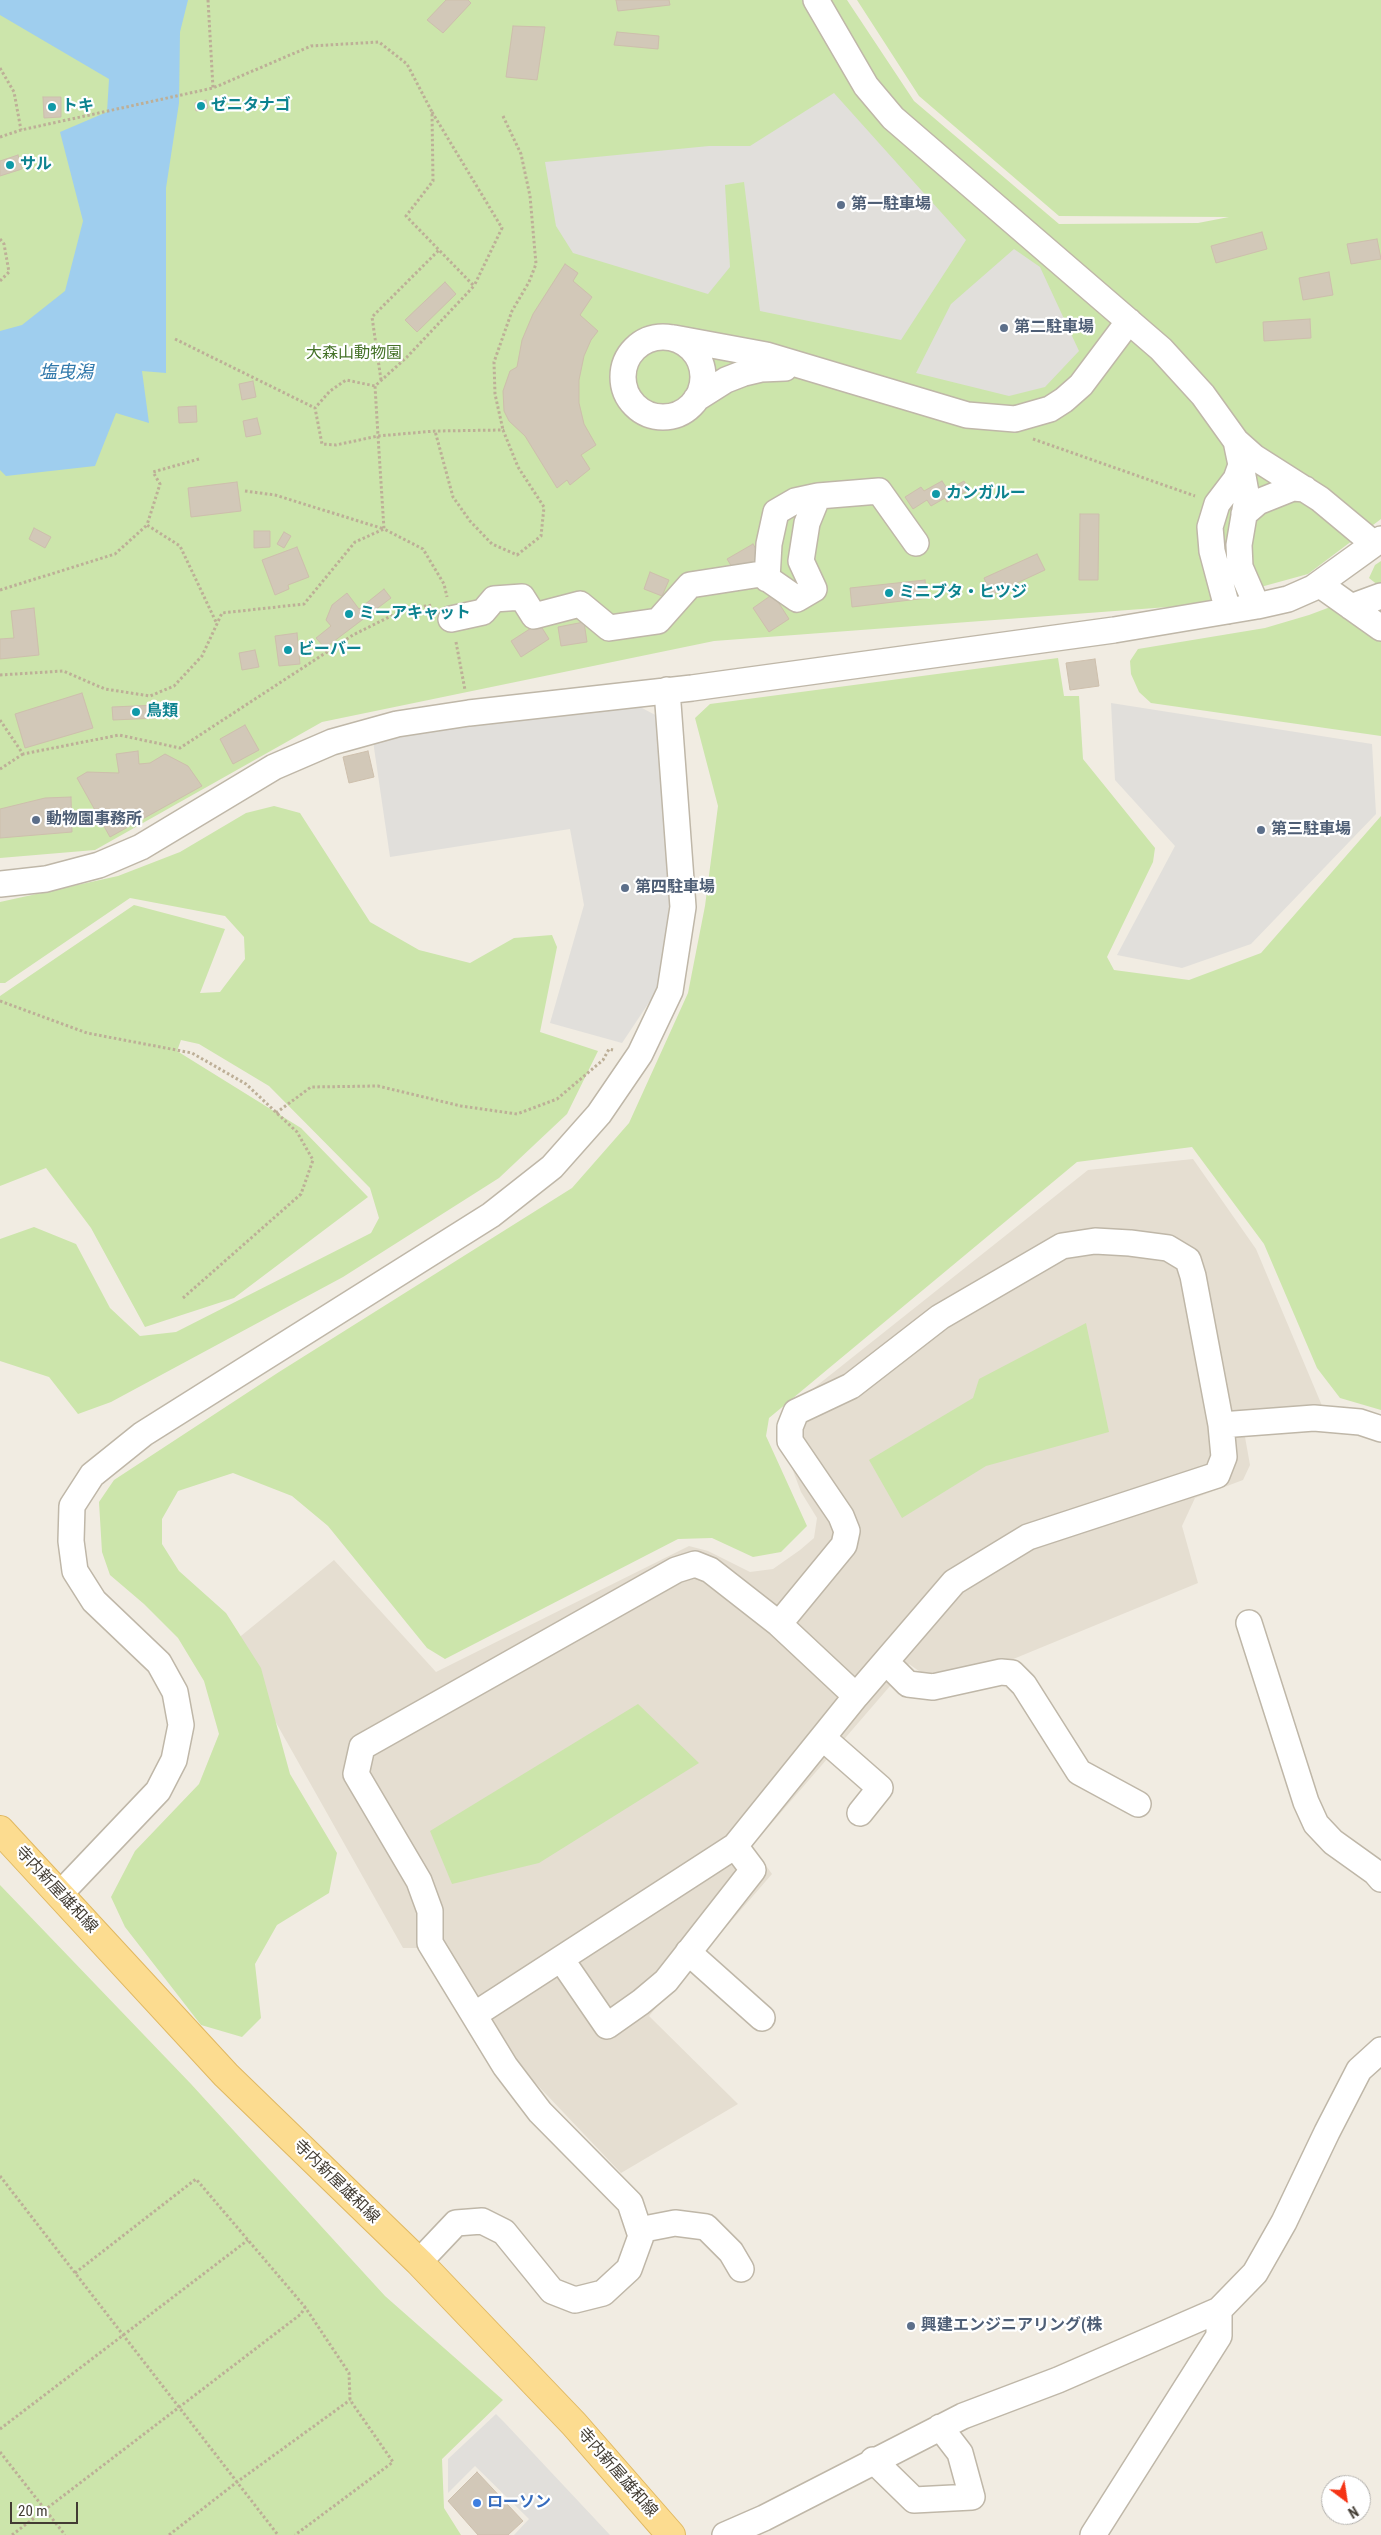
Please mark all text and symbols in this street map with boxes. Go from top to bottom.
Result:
place label: ゼニタナゴ [211,96,291,116]
place label: トキ [62,97,94,117]
marker: ゼニタナゴ [195,100,207,112]
marker: トキ [46,101,58,113]
place label: サル [20,155,52,175]
marker: サル [4,159,16,171]
place label: 第一駐車場 [851,195,931,215]
marker: 第一駐車場 [835,199,847,211]
place label: 第二駐車場 [1014,318,1094,338]
marker: 第二駐車場 [998,322,1010,334]
park label: 大森山動物園 [306,344,402,364]
water label: 塩曳潟 [39,362,93,384]
place label: カンガルー [946,484,1026,504]
marker: カンガルー [930,488,942,500]
place label: ミニブタ・ヒツジ [899,583,1027,603]
marker: ミニブタ・ヒツジ [883,587,895,599]
place label: ミーアキャット [359,604,471,624]
marker: ミーアキャット [343,608,355,620]
place label: ビーバー [298,640,362,660]
marker: ビーバー [282,644,294,656]
place label: 鳥類 [146,702,178,722]
marker: 鳥類 [130,706,142,718]
place label: 動物園事務所 [46,810,142,830]
marker: 動物園事務所 [30,814,42,826]
place label: 第三駐車場 [1271,820,1351,840]
marker: 第三駐車場 [1255,824,1267,836]
place label: 第四駐車場 [635,878,715,898]
marker: 第四駐車場 [619,882,631,894]
street label: 寺内新屋雄和線 [11,1842,101,1938]
street label: 寺内新屋雄和線 [289,2136,383,2228]
place label: 興建エンジニアリング(株 [921,2316,1102,2336]
marker: 興建エンジニアリング(株 [905,2320,917,2332]
street label: 寺内新屋雄和線 [573,2424,661,2522]
north arrow [1321,2475,1371,2525]
scale bar [12,2492,80,2524]
place label: ローソン [487,2493,551,2513]
marker: ローソン [471,2497,483,2509]
text: 20 m [18,2502,48,2520]
text: N [1345,2503,1361,2521]

